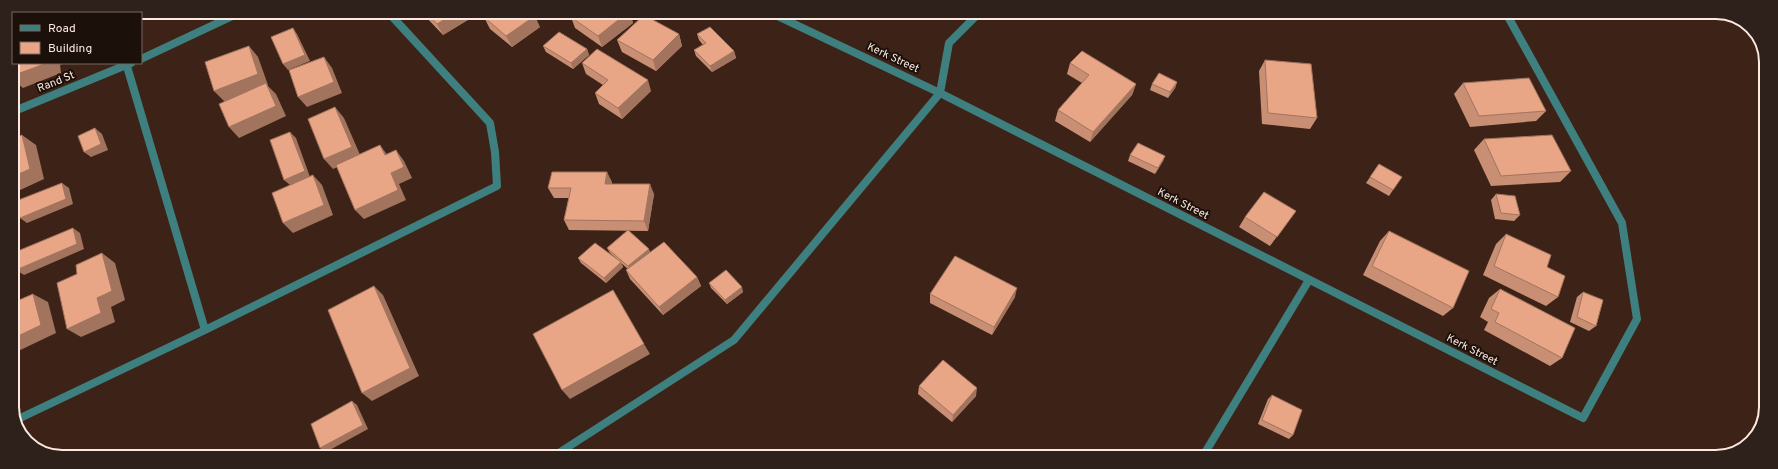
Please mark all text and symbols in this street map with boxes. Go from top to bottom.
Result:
legend [12,12,142,64]
text: Road [48,21,76,37]
street label: Kerk Street [865,40,921,76]
text: Building [48,41,92,57]
street label: Rand St [35,68,77,96]
street label: Kerk Street [1155,185,1211,223]
street label: Kerk Street [1444,331,1500,369]

